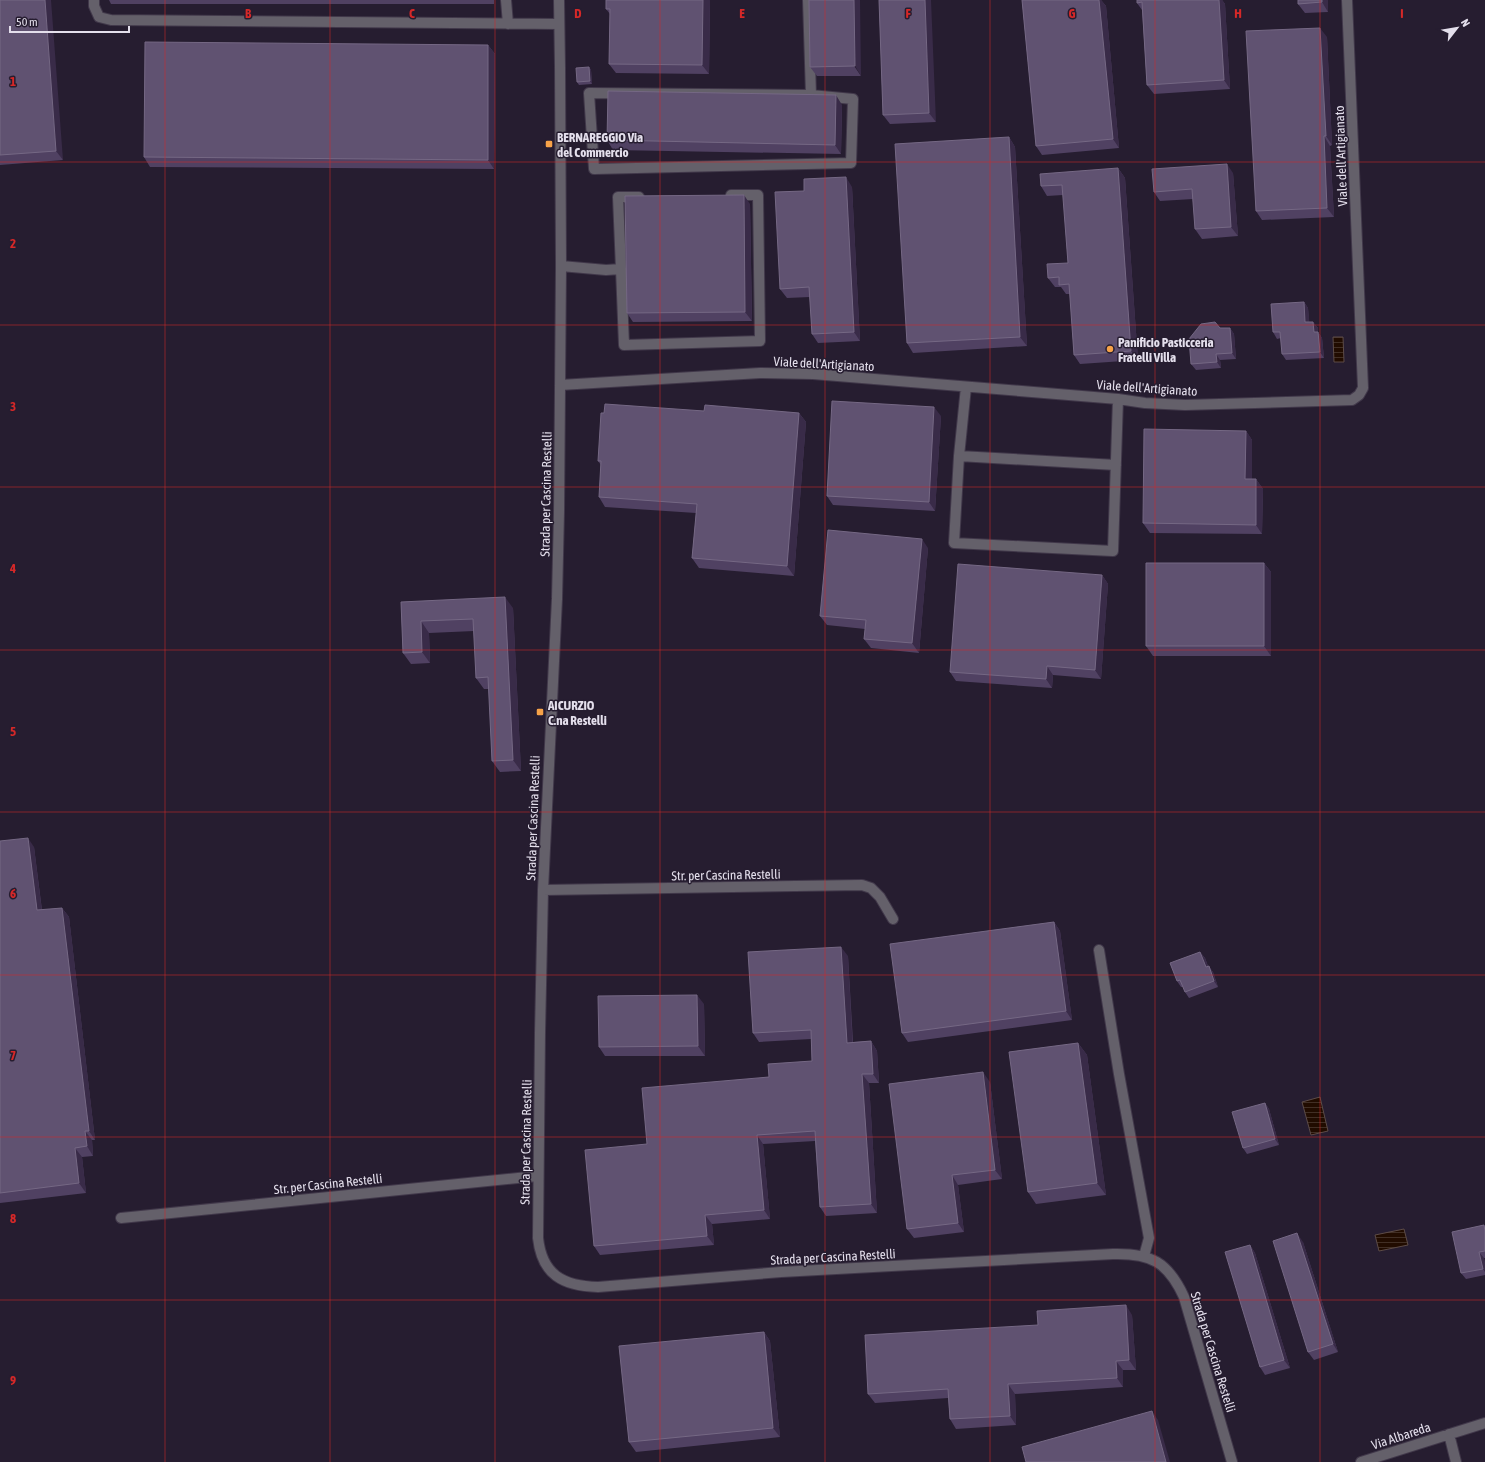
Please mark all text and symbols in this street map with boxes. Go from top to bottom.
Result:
text: B [245,6,252,21]
text: C [409,6,415,21]
text: D [574,6,582,21]
text: E [739,6,745,21]
text: F [905,6,911,21]
text: G [1069,6,1076,21]
text: H [1234,6,1242,21]
text: I [1400,6,1404,21]
scale bar [10,8,129,34]
north arrow [1437,8,1477,48]
text: 50 m [16,15,38,29]
text: N [1459,17,1472,29]
text: 1 [10,74,16,89]
street label: Viale dell'Artigianato [1332,105,1350,207]
place label: BERNAREGGIO Via del Commercio [557,130,643,160]
marker: BERNAREGGIO Via del Commercio [544,139,554,149]
text: 2 [10,236,16,251]
place label: Panificio Pasticceria Fratelli Villa [1118,335,1214,365]
marker: Panificio Pasticceria Fratelli Villa [1105,344,1115,354]
street label: Viale dell'Artigianato [773,354,875,374]
street label: Viale dell'Artigianato [1096,377,1198,399]
text: 3 [10,399,16,414]
street label: Strada per Cascina Restelli [537,431,555,557]
text: 4 [9,561,16,576]
place label: AICURZIO C.na Restelli [547,698,607,728]
marker: AICURZIO C.na Restelli [535,707,545,717]
text: 5 [10,724,16,739]
street label: Strada per Cascina Restelli [523,755,543,881]
street label: Str. per Cascina Restelli [671,867,781,883]
text: 6 [10,886,16,901]
text: 7 [10,1048,16,1063]
street label: Strada per Cascina Restelli [517,1079,535,1205]
street label: Str. per Cascina Restelli [273,1171,383,1197]
text: 8 [10,1211,16,1226]
street label: Strada per Cascina Restelli [770,1246,896,1268]
street label: Strada per Cascina Restelli [1188,1290,1238,1414]
text: 9 [10,1373,16,1388]
street label: Via Albareda [1370,1419,1432,1453]

